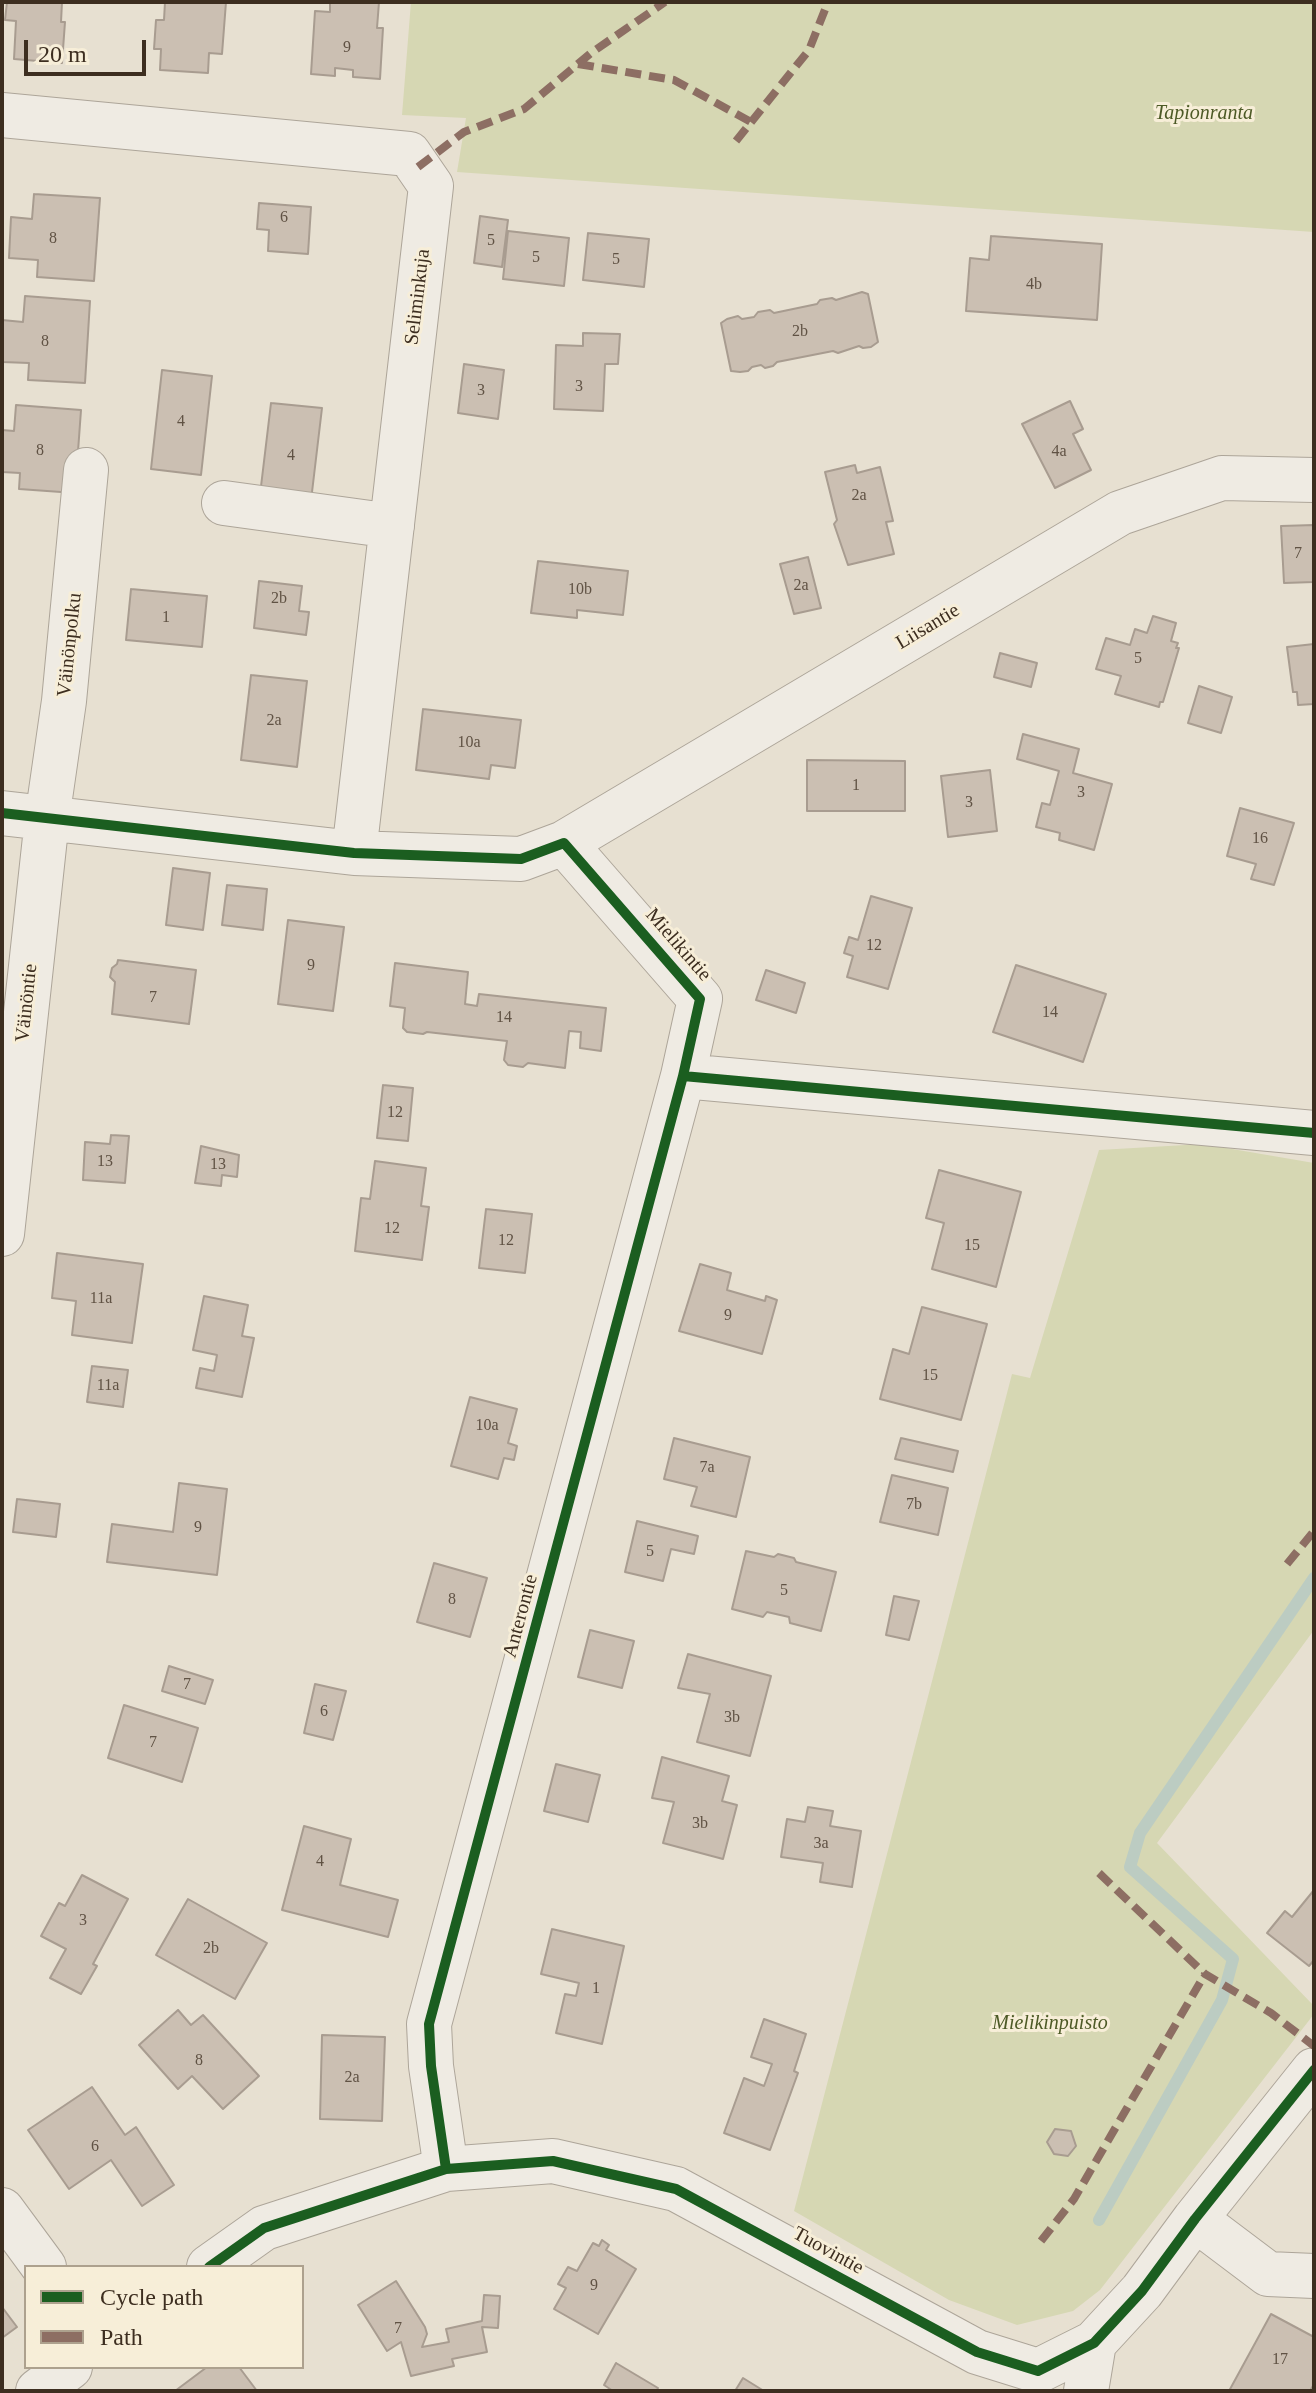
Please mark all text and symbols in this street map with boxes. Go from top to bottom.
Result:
scale bar [28,24,150,74]
house number: 9 [343,38,351,58]
text: 20 m [38,41,87,67]
park label: Tapionranta [1155,102,1253,126]
house number: 6 [280,208,288,228]
house number: 8 [49,229,57,249]
house number: 5 [487,231,495,251]
street label: Seliminkuja [400,248,436,346]
house number: 5 [532,248,540,268]
house number: 5 [612,250,620,270]
house number: 4b [1026,275,1042,295]
house number: 2b [792,322,808,342]
house number: 8 [41,332,49,352]
house number: 3 [575,377,583,397]
house number: 3 [477,381,485,401]
house number: 4 [177,412,185,432]
house number: 8 [36,441,44,461]
house number: 4a [1051,442,1067,462]
house number: 4 [287,446,295,466]
house number: 2a [851,486,867,506]
house number: 7 [1294,544,1302,564]
house number: 2a [793,576,809,596]
house number: 10b [568,580,592,600]
house number: 2b [271,589,287,609]
street label: Väinönpolku [53,592,87,698]
street label: Liisantie [892,599,964,655]
house number: 1 [162,608,170,628]
house number: 5 [1134,649,1142,669]
house number: 2a [266,711,282,731]
house number: 10a [457,733,481,753]
house number: 1 [852,776,860,796]
house number: 3 [1077,783,1085,803]
house number: 3 [965,793,973,813]
house number: 16 [1252,829,1268,849]
street label: Mielikintie [640,904,716,986]
house number: 12 [866,936,882,956]
house number: 9 [307,956,315,976]
street label: Väinöntie [11,963,43,1043]
house number: 7 [149,988,157,1008]
house number: 14 [1042,1003,1058,1023]
house number: 14 [496,1008,512,1028]
house number: 12 [387,1103,403,1123]
house number: 13 [97,1152,113,1172]
house number: 13 [210,1155,226,1175]
house number: 12 [384,1219,400,1239]
house number: 12 [498,1231,514,1251]
house number: 15 [964,1236,980,1256]
house number: 11a [90,1289,112,1309]
house number: 9 [724,1306,732,1326]
house number: 15 [922,1366,938,1386]
house number: 11a [97,1376,119,1396]
house number: 10a [475,1416,499,1436]
house number: 7a [699,1458,715,1478]
house number: 7b [906,1495,922,1515]
house number: 9 [194,1518,202,1538]
house number: 5 [646,1542,654,1562]
street label: Anterontie [498,1572,544,1660]
house number: 5 [780,1581,788,1601]
house number: 8 [448,1590,456,1610]
house number: 7 [183,1675,191,1695]
house number: 6 [320,1702,328,1722]
house number: 3b [724,1708,740,1728]
house number: 7 [149,1733,157,1753]
house number: 3b [692,1814,708,1834]
house number: 3a [813,1834,829,1854]
house number: 4 [316,1852,324,1872]
house number: 3 [79,1911,87,1931]
house number: 2b [203,1939,219,1959]
house number: 1 [592,1979,600,1999]
park label: Mielikinpuisto [992,2012,1108,2036]
house number: 8 [195,2051,203,2071]
house number: 2a [344,2068,360,2088]
house number: 6 [91,2137,99,2157]
street label: Tuovintie [788,2222,868,2280]
legend [24,2265,304,2369]
house number: 9 [590,2276,598,2296]
text: Cycle path [100,2284,203,2310]
house number: 7 [394,2319,402,2339]
text: Path [100,2324,143,2350]
house number: 17 [1272,2350,1288,2370]

